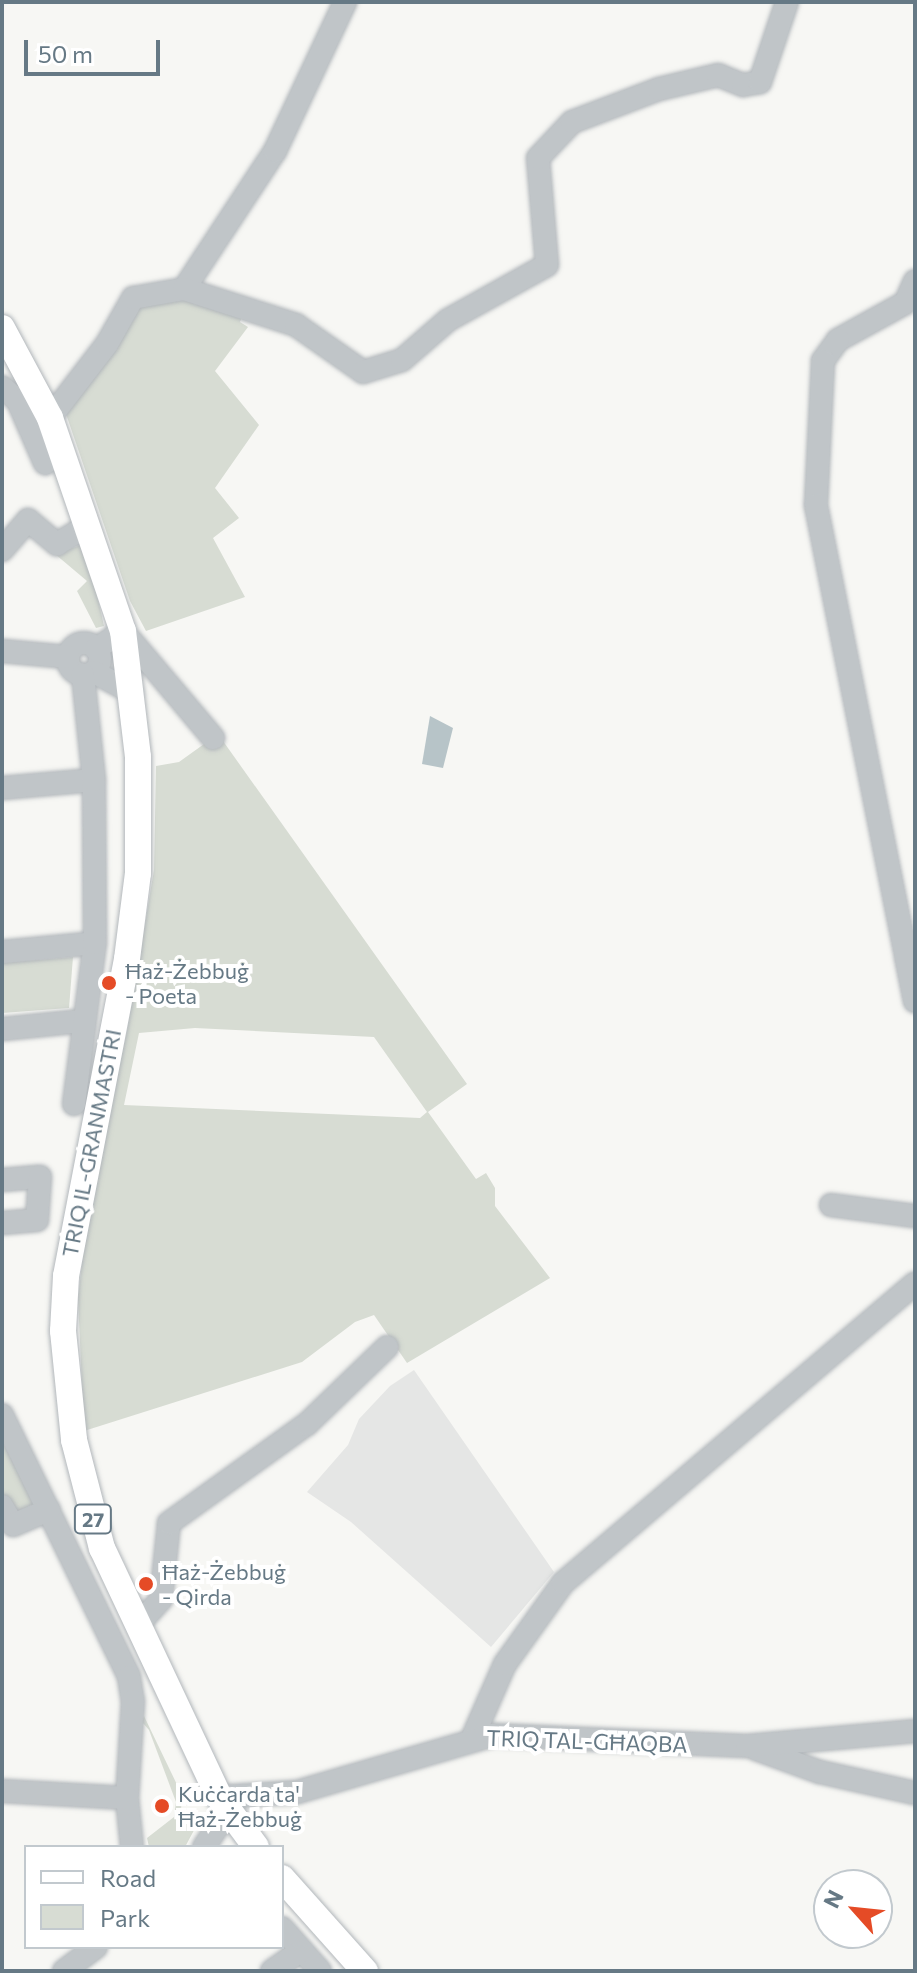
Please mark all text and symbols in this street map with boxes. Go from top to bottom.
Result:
scale bar [28,24,164,74]
text: 50 m [38,39,93,68]
place label: Ħaż-Żebbuġ - Poeta [125,957,249,1008]
marker: Ħaż-Żebbuġ - Poeta [100,974,118,992]
street label: TRIQ IL-GRANMASTRI [56,1027,126,1259]
road number: 27 [73,1503,113,1535]
place label: Ħaż-Żebbuġ - Qirda [162,1558,286,1610]
marker: Ħaż-Żebbuġ - Qirda [137,1575,155,1593]
street label: TRIQ TAL-GĦAQBA [486,1724,688,1758]
place label: Kuċċarda ta' Ħaż-Żebbuġ [178,1780,302,1832]
marker: Kuċċarda ta' Ħaż-Żebbuġ [153,1797,171,1815]
legend [24,1845,284,1949]
text: Road [100,1863,156,1892]
north arrow [813,1869,893,1949]
text: N [817,1885,849,1912]
text: Park [100,1903,150,1932]

